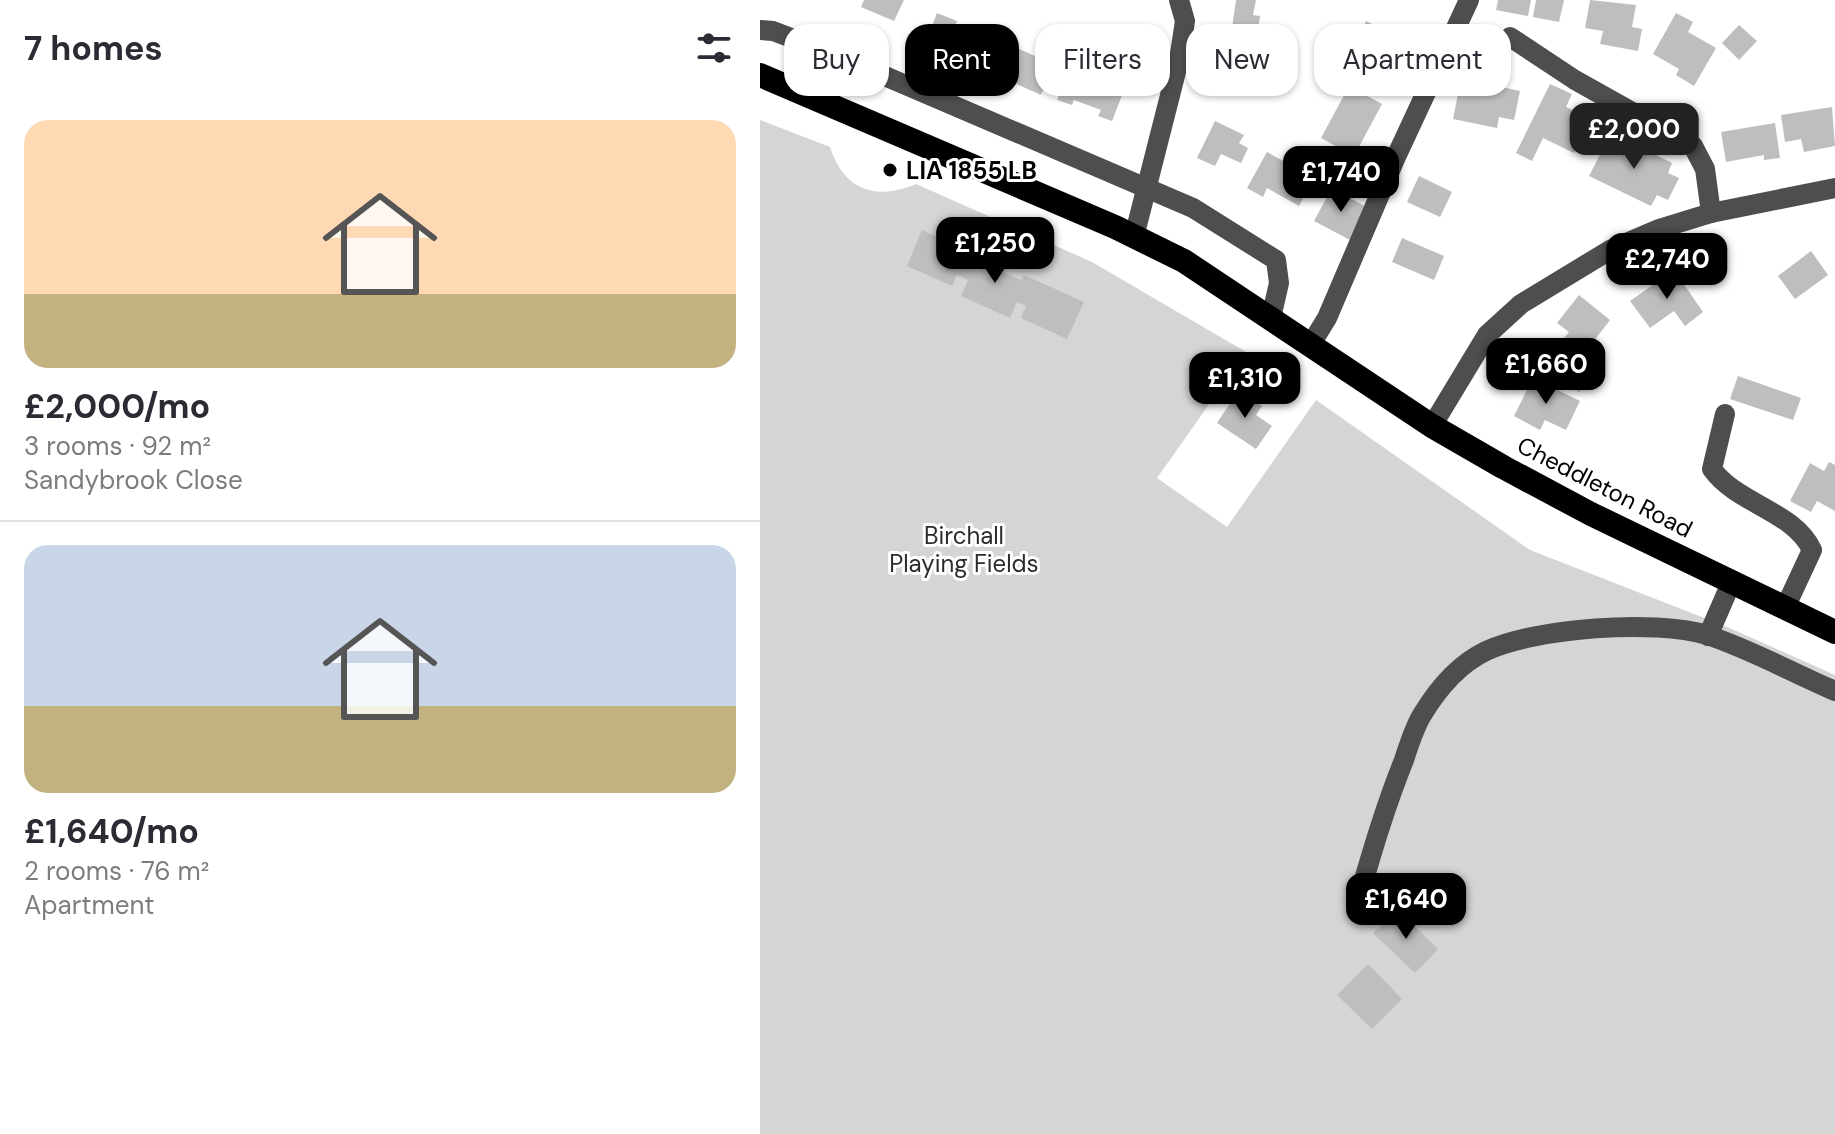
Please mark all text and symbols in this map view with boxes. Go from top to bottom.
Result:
chip: Buy [784,24,889,96]
chip: Rent [905,24,1019,96]
chip: Filters [1035,24,1170,96]
chip: New [1186,24,1298,96]
chip: Apartment [1314,24,1511,96]
text: 7 homes [24,26,163,71]
icon: filters [692,26,736,70]
pin: £2,000 [1569,103,1699,171]
text: £2,000 [1588,112,1680,146]
pin: £1,740 [1276,146,1406,214]
place label: LIA 1855 LB [906,155,1037,186]
text: £1,740 [1301,155,1381,189]
marker: LIA 1855 LB [881,161,899,179]
icon: home [308,172,452,316]
pin: £1,250 [930,217,1060,285]
text: £1,250 [954,226,1036,260]
pin: £2,740 [1602,233,1732,301]
text: £2,740 [1624,242,1710,276]
pin: £1,660 [1481,338,1611,406]
text: £1,660 [1504,347,1588,381]
pin: £1,310 [1180,352,1310,420]
text: £1,310 [1207,361,1283,395]
text: £2,000/mo [24,384,210,429]
text: 3 rooms · 92 m² [24,429,211,463]
street label: Cheddleton Road [1512,429,1698,545]
text: Sandybrook Close [24,463,243,497]
park label: Birchall Playing Fields [889,520,1039,579]
icon: home [308,597,452,741]
text: £1,640/mo [24,809,199,854]
text: 2 rooms · 76 m² [24,854,209,888]
pin: £1,640 [1341,873,1471,941]
text: £1,640 [1364,882,1448,916]
text: Apartment [24,888,155,922]

